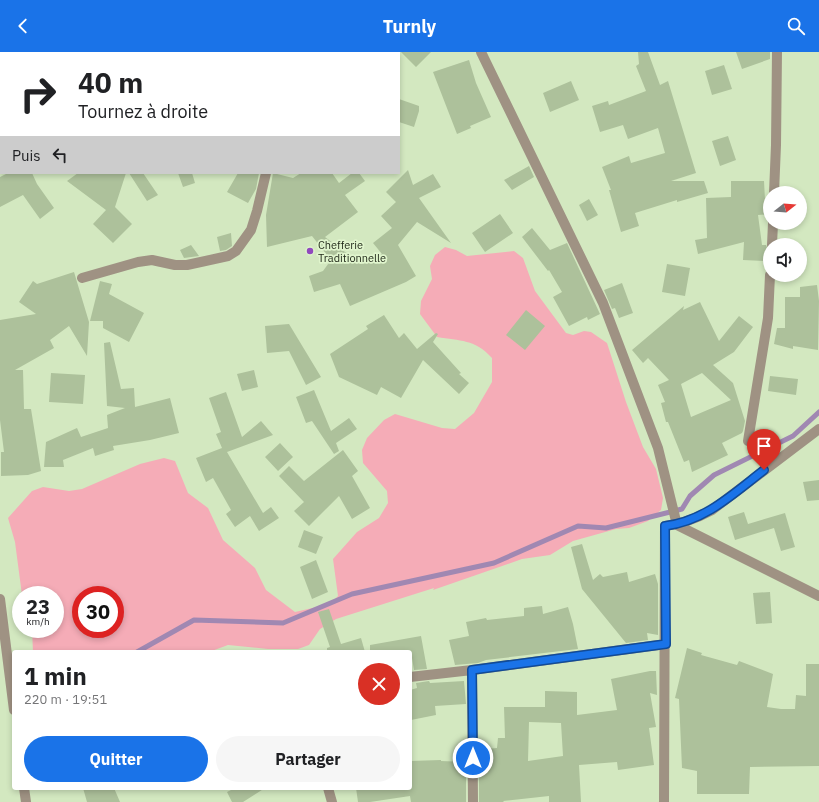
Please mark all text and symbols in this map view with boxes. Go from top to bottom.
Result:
icon: back [12,15,34,37]
text: Turnly [383,15,436,38]
icon: search [785,15,807,37]
text: 40 m [78,64,143,101]
icon: right [12,68,64,120]
text: Tournez à droite [78,100,208,123]
icon: left [49,144,71,166]
text: Puis [12,146,41,165]
north arrow [763,186,807,230]
map controls [763,186,807,282]
place label: Chefferie Traditionnelle [318,238,386,265]
button: sound [763,238,807,282]
marker: Chefferie Traditionnelle [305,246,315,256]
pin [747,429,781,470]
icon: arrive [753,435,775,457]
speed limit sign: 30 [72,586,124,638]
text: 23 [26,593,50,620]
text: km/h [26,615,50,628]
text: 1 min [24,660,87,692]
button: close [358,663,400,705]
text: 220 m · 19:51 [24,691,107,708]
button: Quitter [24,736,208,782]
button: Partager [216,736,400,782]
position arrow [452,737,494,779]

